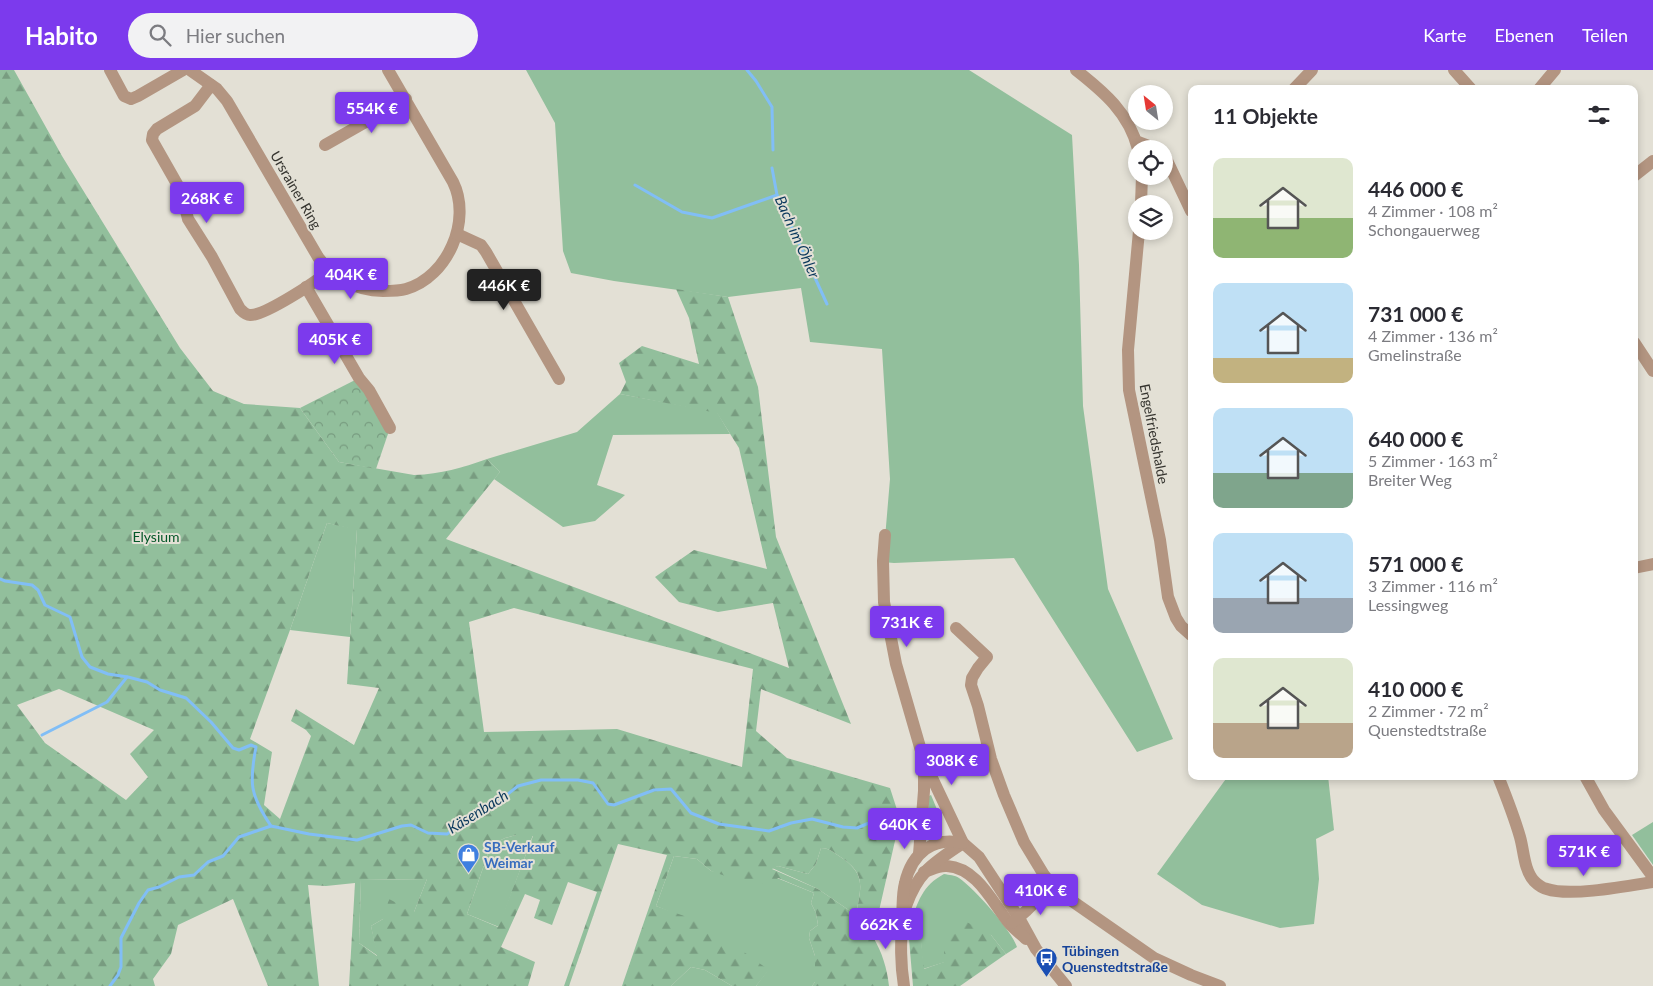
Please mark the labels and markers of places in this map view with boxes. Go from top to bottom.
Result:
pin: 554K € [331,92,413,134]
pin: 268K € [166,182,248,224]
pin: 404K € [310,258,392,300]
pin: 446K € [463,268,545,311]
pin: 405K € [294,322,376,365]
pin: 731K € [866,606,948,648]
pin: 308K € [911,744,993,786]
pin: 640K € [864,808,946,850]
pin: 571K € [1543,834,1625,877]
place label: SB-Verkauf Weimar [484,838,555,871]
shop icon: SB-Verkauf Weimar [456,843,480,874]
pin: 410K € [1000,874,1082,916]
pin: 662K € [845,908,927,950]
place label: Tübingen Quenstedtstraße [1062,942,1168,975]
bus stop icon: Tübingen Quenstedtstraße [1034,947,1058,978]

